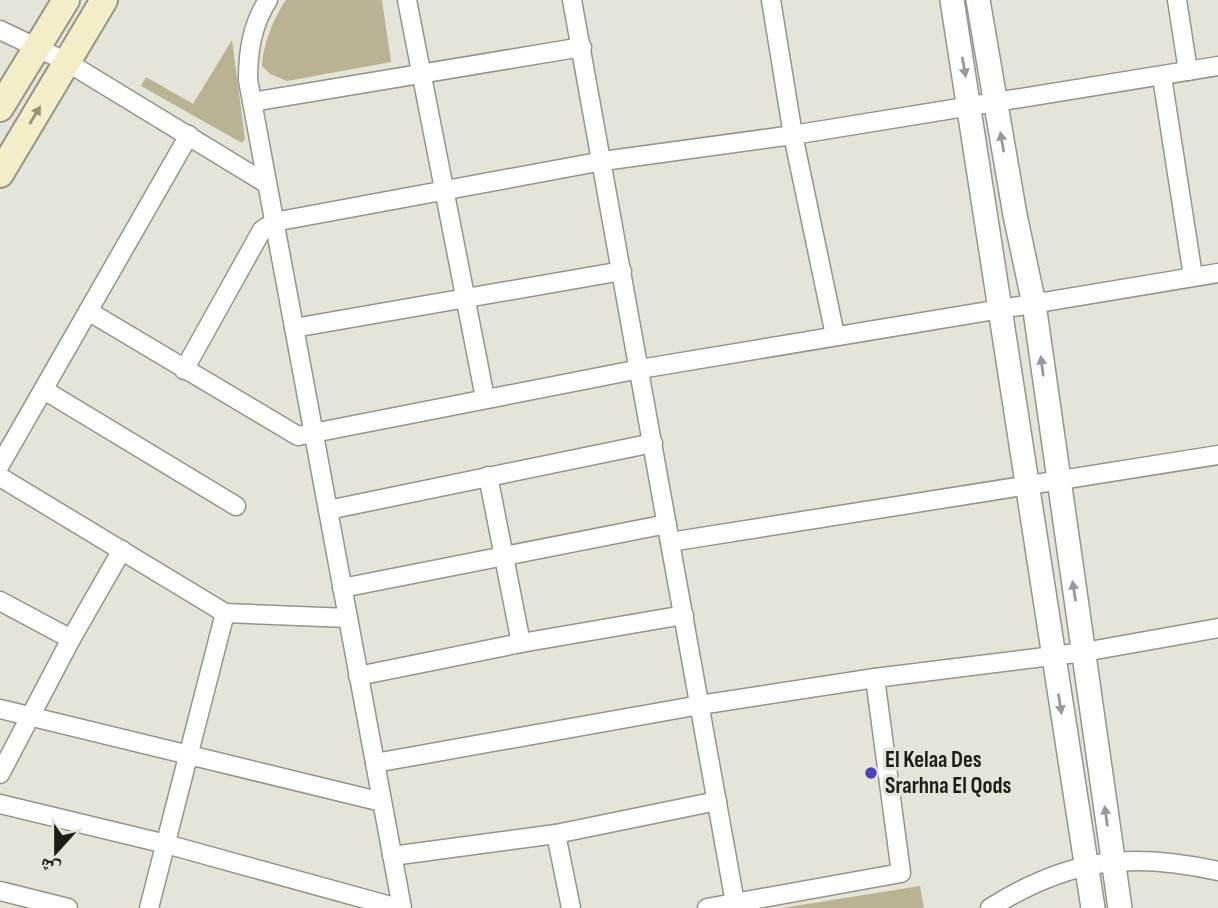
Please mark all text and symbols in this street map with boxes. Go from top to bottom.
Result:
one-way arrow [959,56,970,78]
one-way arrow [29,106,41,125]
one-way arrow [996,131,1007,153]
one-way arrow [1036,355,1047,377]
one-way arrow [1068,580,1079,602]
one-way arrow [1055,693,1066,715]
place label: El Kelaa Des Srarhna El Qods [885,746,1011,800]
marker: El Kelaa Des Srarhna El Qods [863,765,879,781]
one-way arrow [1101,805,1112,827]
north arrow [21,817,91,887]
text: ش [37,852,64,881]

